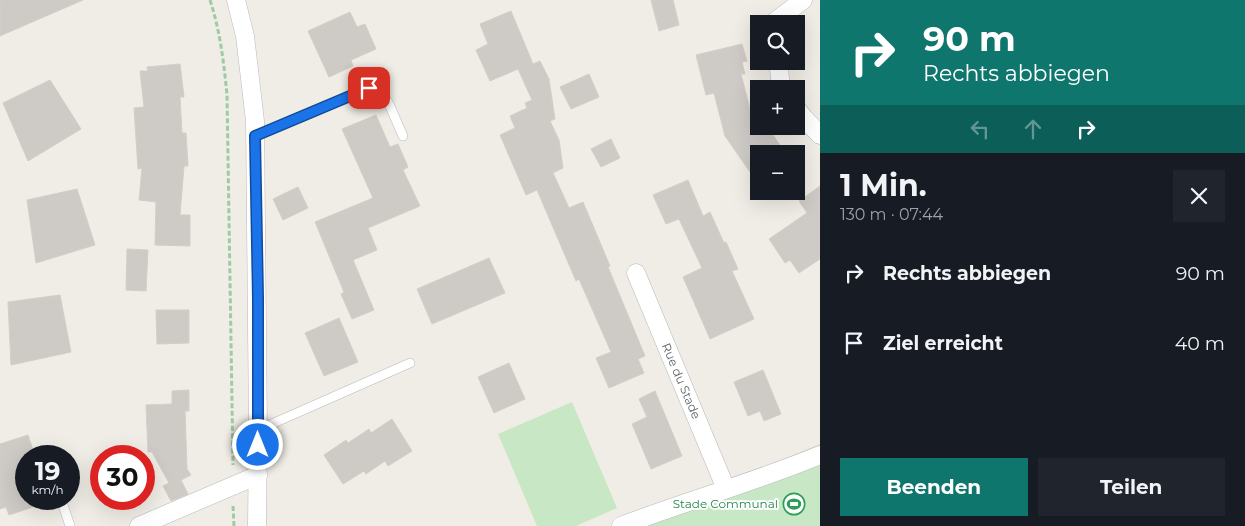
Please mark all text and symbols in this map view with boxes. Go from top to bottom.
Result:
map controls [750,15,805,200]
button: search [750,15,805,70]
text: 90 m [923,17,1016,60]
icon: right [840,20,905,85]
text: Rechts abbiegen [923,60,1110,87]
pin [348,67,390,109]
icon: arrive [355,74,383,102]
button: + [750,80,805,135]
icon: left [966,115,994,143]
icon: ahead [1019,115,1047,143]
icon: right [1072,115,1100,143]
button: − [750,145,805,200]
text: 1 Min. [840,167,927,204]
button: close [1173,170,1225,222]
text: 130 m · 07:44 [840,205,943,224]
icon: right [840,259,868,287]
text: Rechts abbiegen [883,262,1051,285]
text: 90 m [1176,262,1225,285]
icon: arrive [840,329,868,357]
text: Ziel erreicht [883,332,1003,355]
text: 40 m [1175,332,1225,355]
street label: Rue du Stade [659,341,704,421]
position arrow [231,418,283,470]
speed limit sign: 30 [90,445,155,510]
text: 19 [35,456,60,486]
button: Beenden [840,458,1028,516]
button: Teilen [1038,458,1225,516]
text: km/h [31,482,64,497]
sports icon: Stade Communal [782,492,806,516]
place label: Stade Communal [673,496,778,511]

